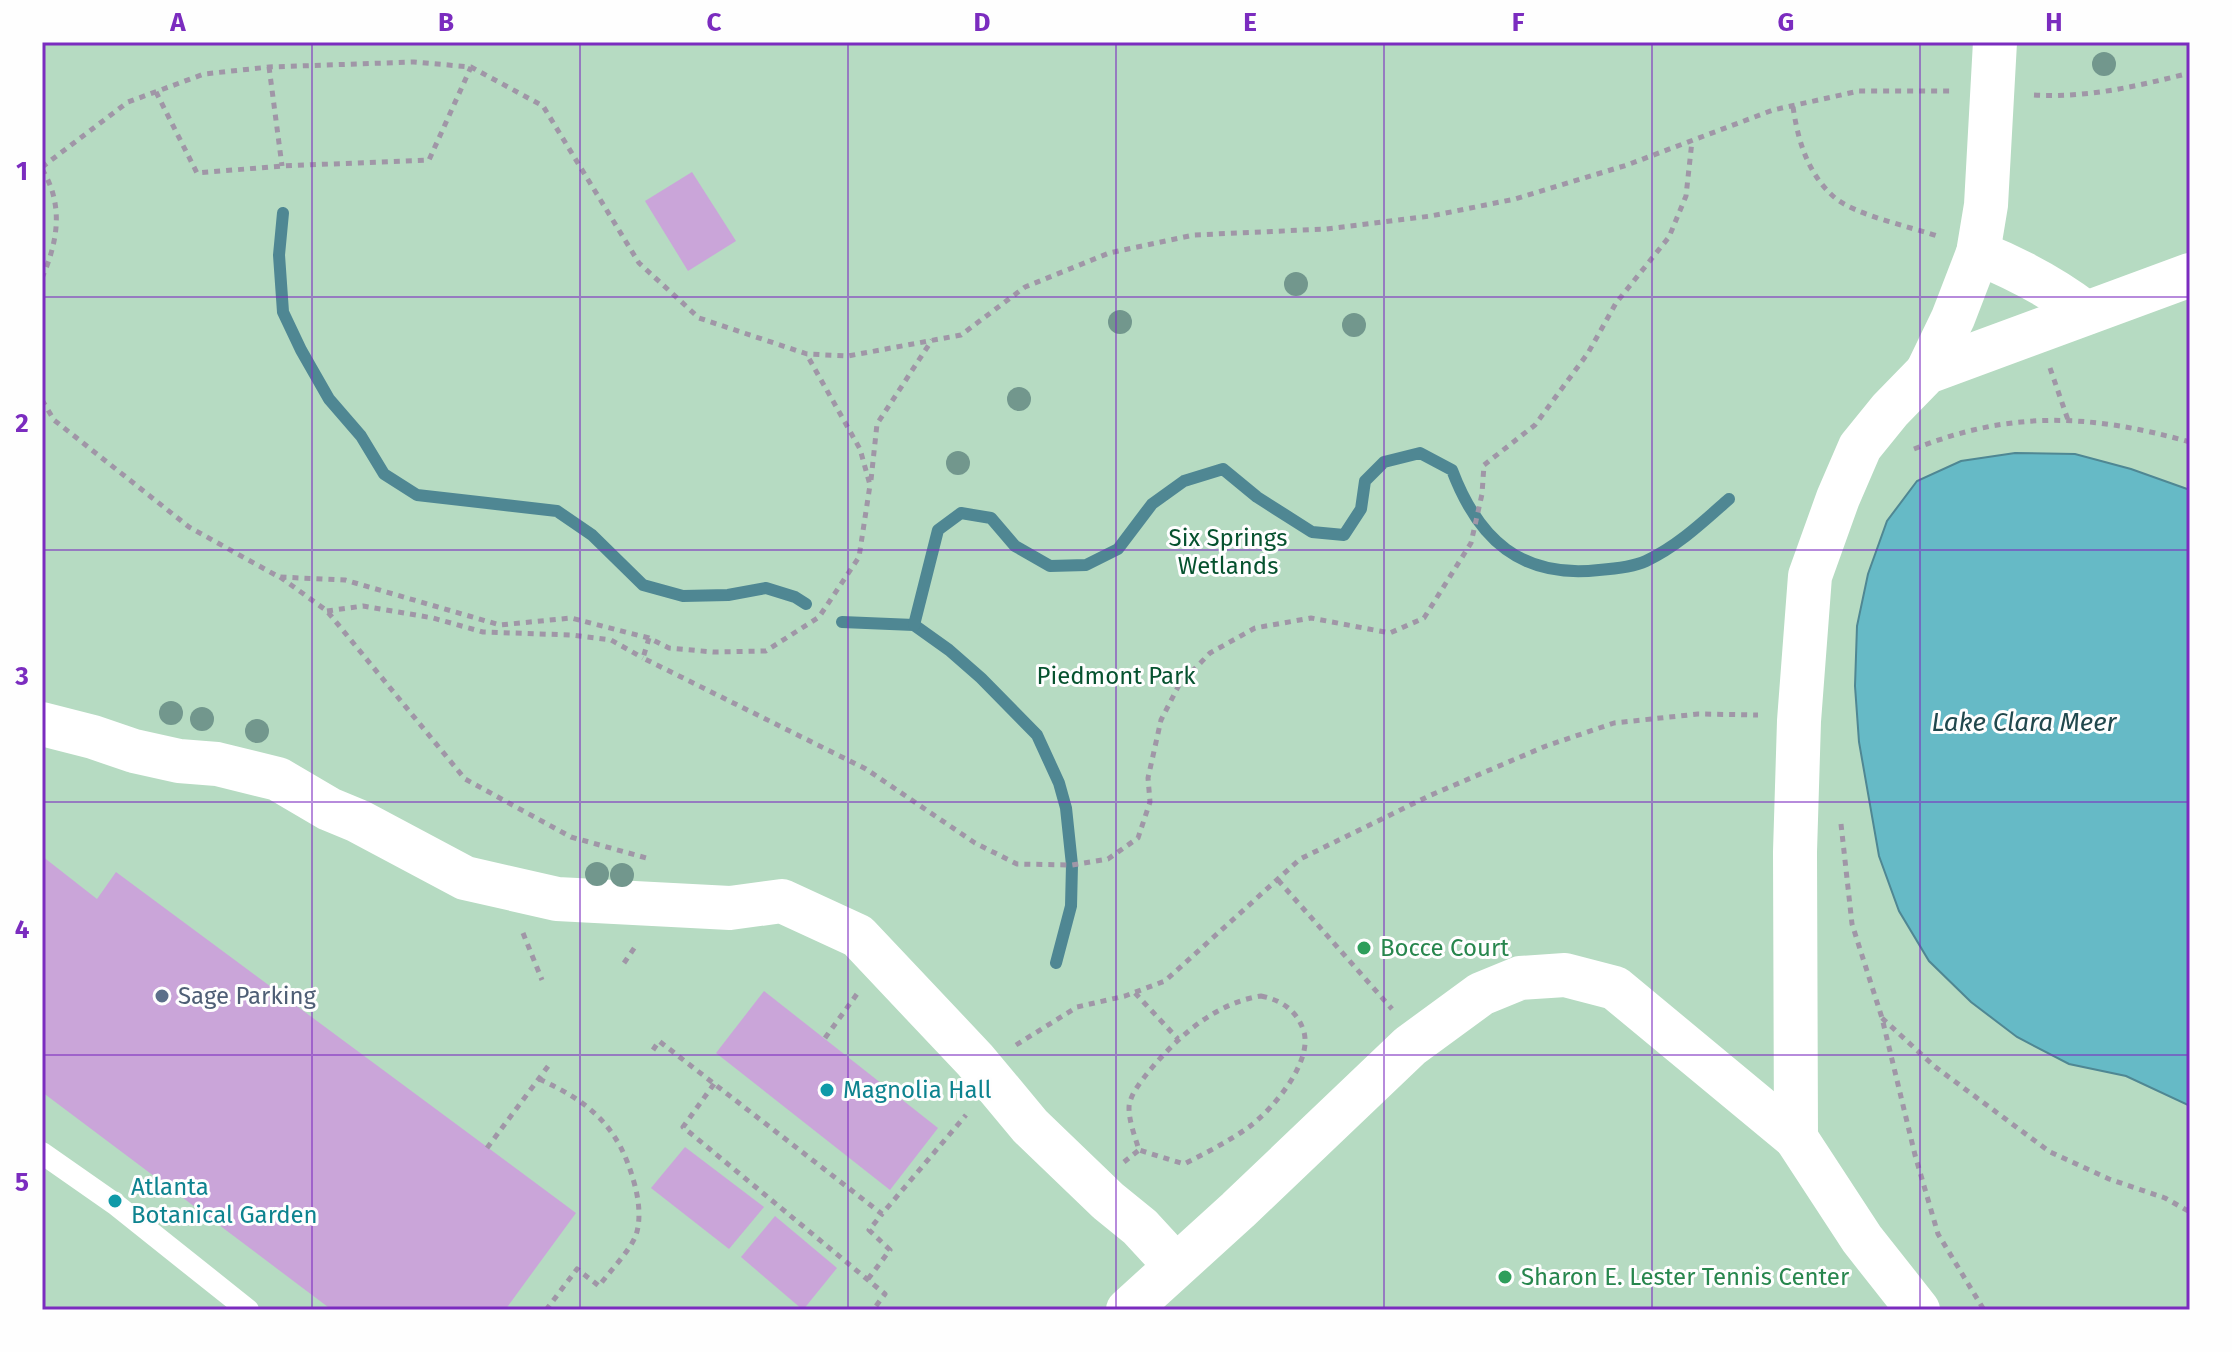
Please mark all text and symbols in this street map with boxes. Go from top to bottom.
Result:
text: A [169,7,186,38]
text: B [438,7,454,38]
text: C [707,7,722,38]
text: D [974,7,991,38]
text: E [1243,7,1257,38]
text: F [1512,7,1525,38]
text: G [1778,7,1794,38]
text: H [2045,7,2063,38]
text: 1 [16,156,28,187]
text: 2 [15,408,29,439]
park label: Six Springs Wetlands [1169,524,1287,580]
text: 3 [14,661,29,692]
park label: Piedmont Park [1036,662,1196,690]
water label: Lake Clara Meer [1932,707,2118,738]
text: 4 [15,914,30,945]
place label: Bocce Court [1380,934,1509,962]
marker: Bocce Court [1355,939,1373,957]
place label: Sage Parking [178,982,316,1010]
marker: Sage Parking [153,987,171,1005]
place label: Magnolia Hall [843,1076,991,1104]
marker: Magnolia Hall [818,1081,836,1099]
text: 5 [15,1167,29,1198]
place label: Atlanta Botanical Garden [131,1173,318,1229]
marker: Atlanta Botanical Garden [106,1192,124,1210]
place label: Sharon E. Lester Tennis Center [1521,1263,1850,1291]
marker: Sharon E. Lester Tennis Center [1496,1268,1514,1286]

